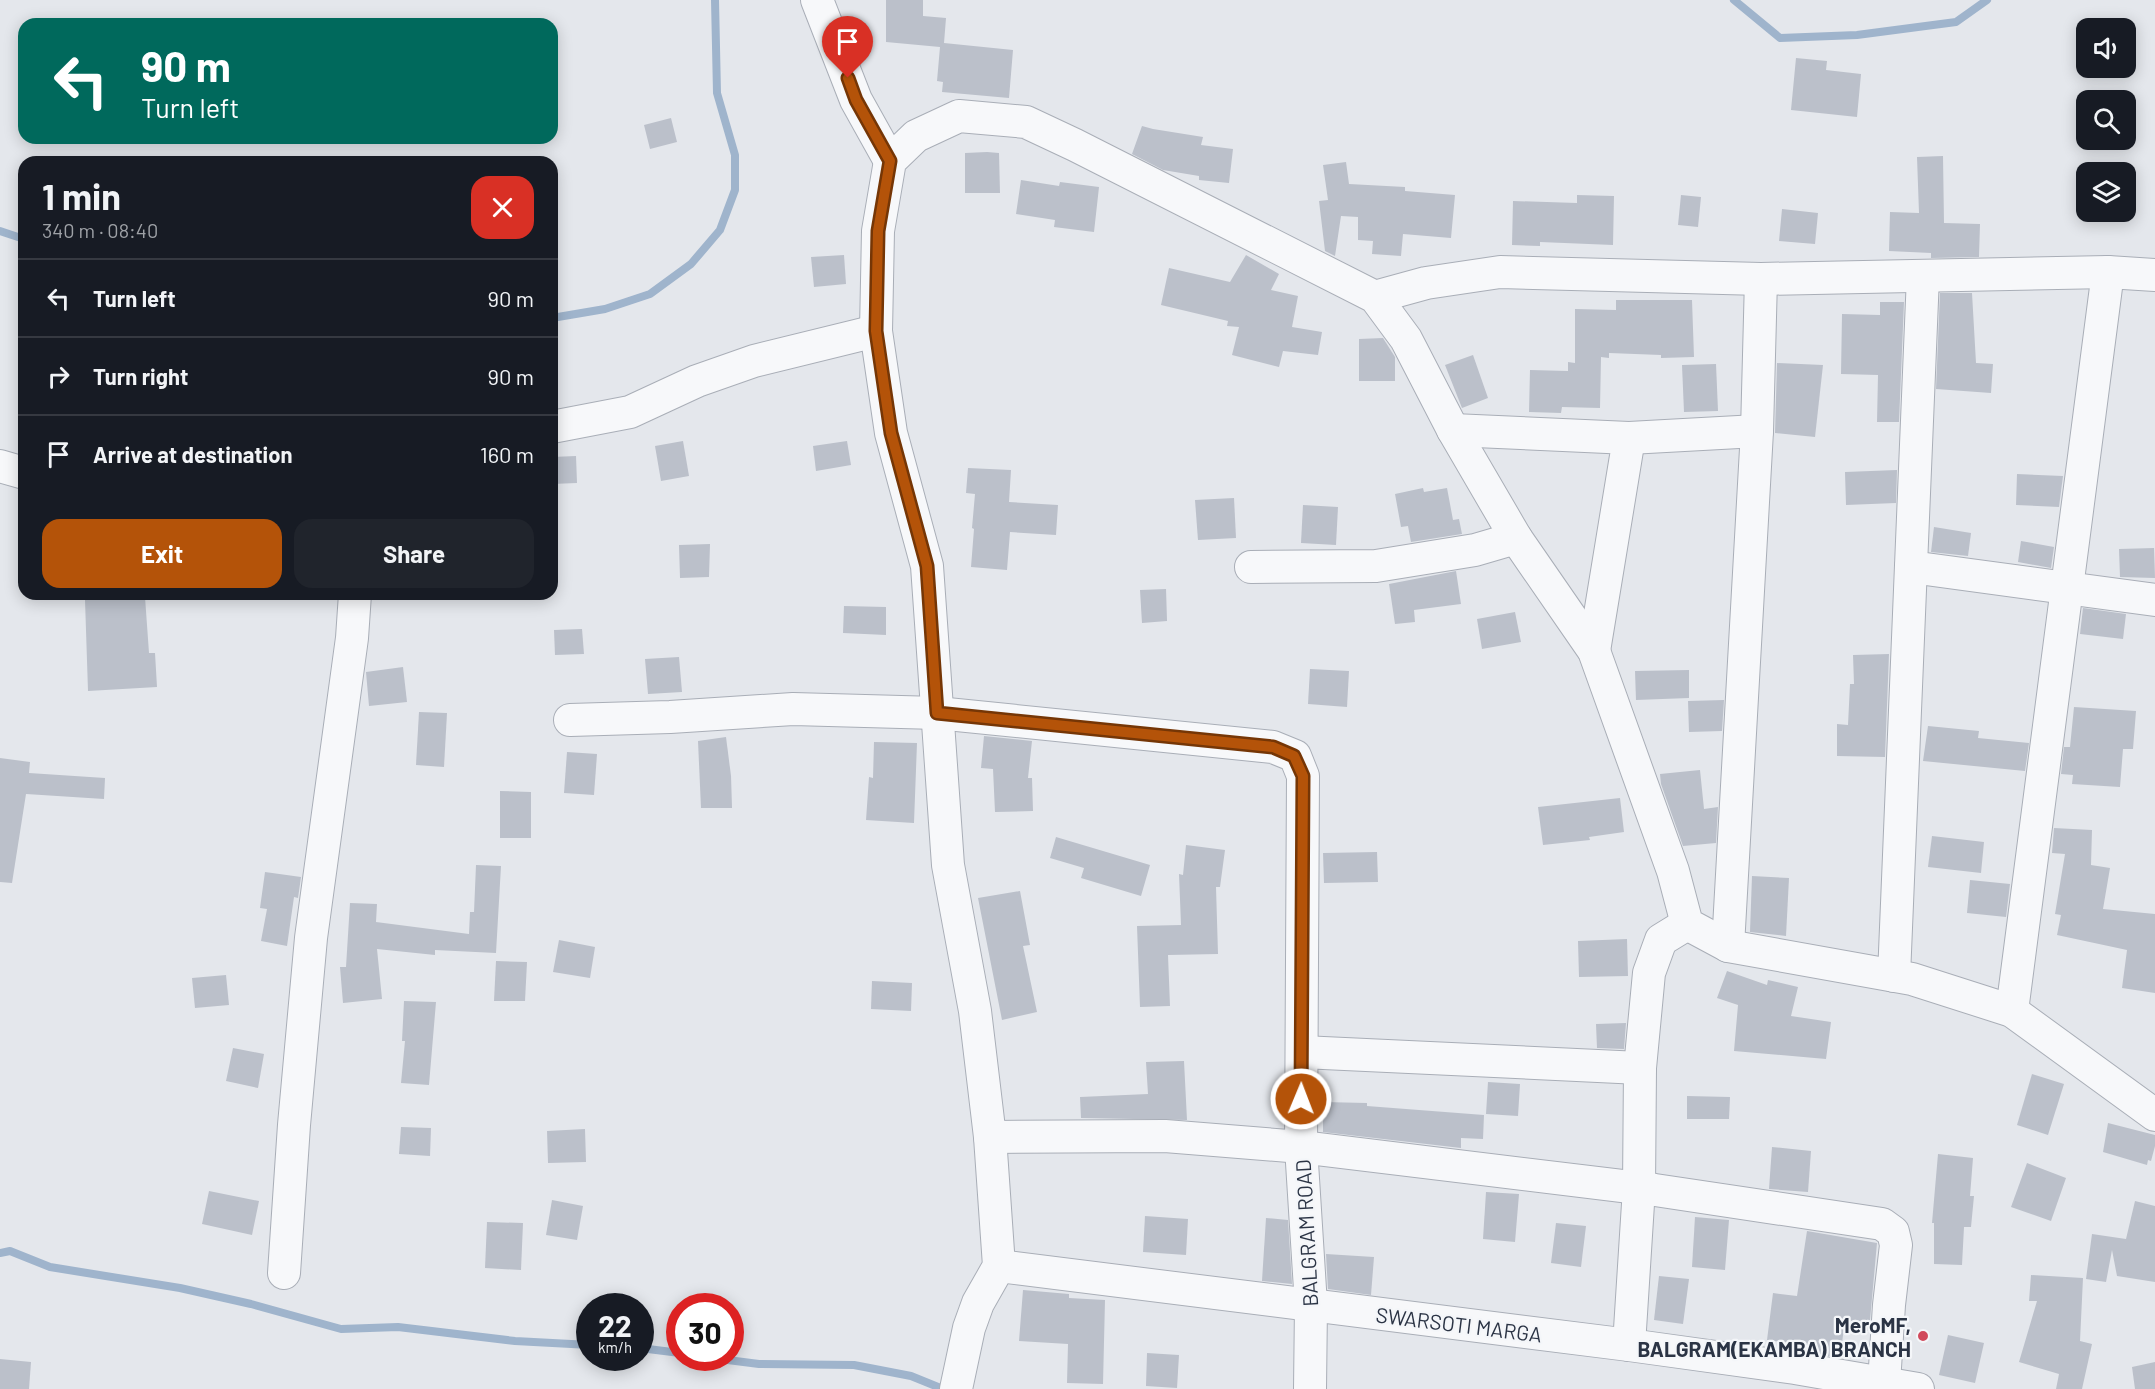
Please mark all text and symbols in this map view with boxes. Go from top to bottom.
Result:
pin [822,16,873,78]
map controls [2076,18,2136,222]
button: sound [2076,18,2136,78]
icon: arrive [831,25,864,58]
text: 90 m [141,40,231,90]
icon: left [42,42,120,120]
button: search [2076,90,2136,150]
text: Turn left [141,91,239,123]
button: layers [2076,162,2136,222]
text: 1 min [42,174,121,217]
button: close [471,176,534,239]
text: 340 m · 08:40 [42,218,158,242]
icon: left [42,282,75,315]
text: Turn left [93,285,176,311]
text: 90 m [488,285,534,311]
icon: right [42,360,75,393]
text: Turn right [93,363,188,389]
text: 90 m [488,363,534,389]
icon: arrive [42,438,75,471]
text: Arrive at destination [93,441,292,467]
text: 160 m [480,441,534,467]
button: Exit [42,519,282,588]
button: Share [294,519,534,588]
position arrow [1269,1067,1333,1131]
street label: BALGRAM ROAD [1290,1159,1322,1307]
speed limit sign: 30 [666,1293,744,1371]
street label: SWARSOTI MARGA [1375,1301,1544,1347]
text: 22 [598,1307,632,1343]
place label: MeroMF, BALGRAM(EKAMBA) BRANCH [1638,1312,1911,1361]
marker: MeroMF, BALGRAM(EKAMBA) BRANCH [1916,1329,1930,1343]
text: km/h [598,1338,632,1356]

